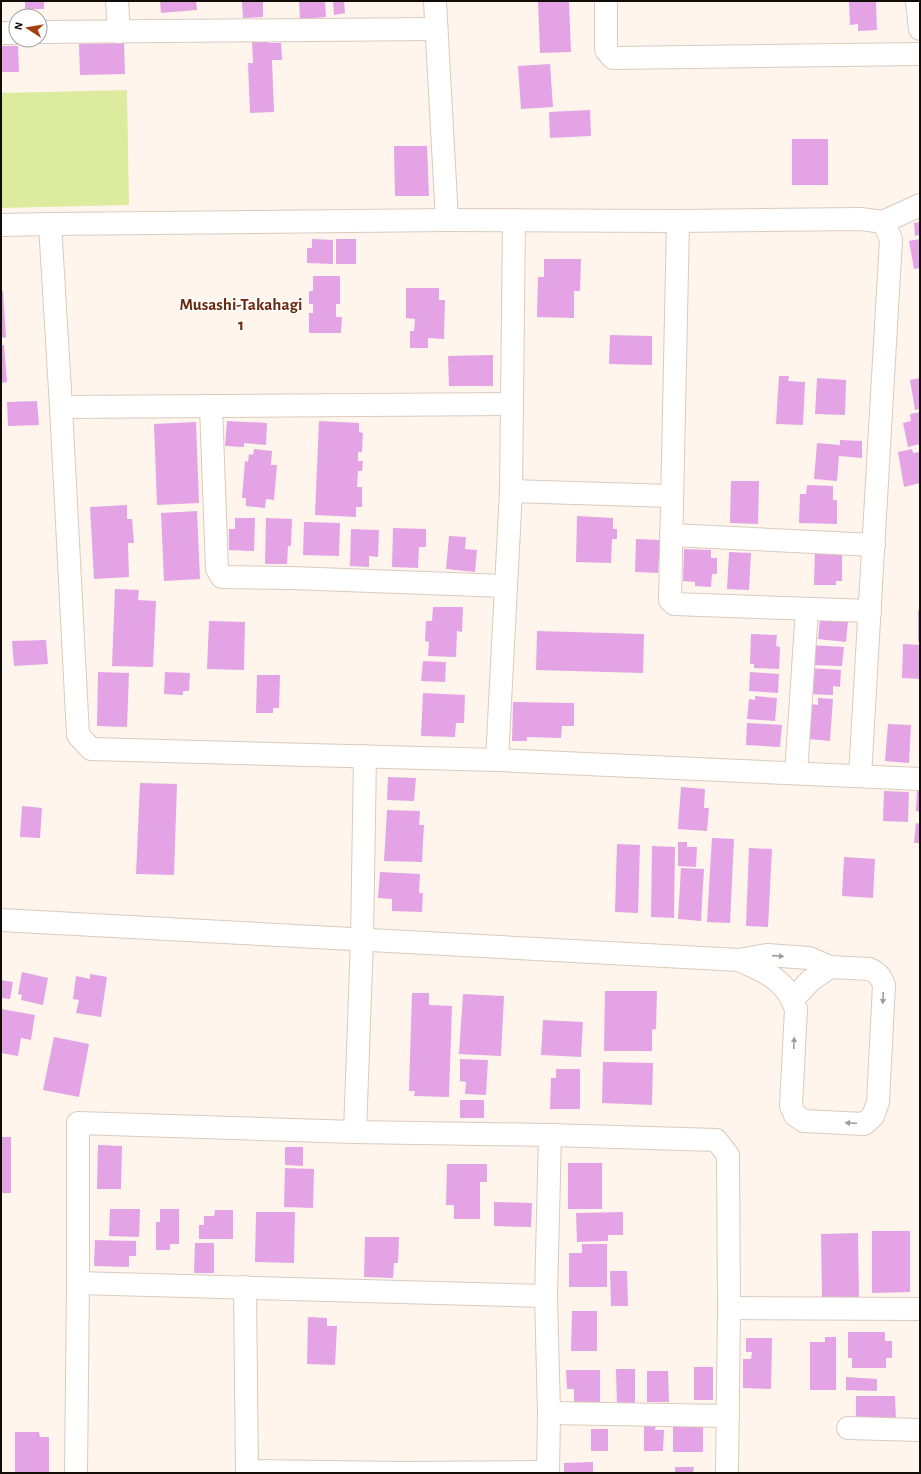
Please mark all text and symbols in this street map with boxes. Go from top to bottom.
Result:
north arrow [8,8,48,48]
text: N [13,21,25,31]
district label: Musashi-Takahagi 1 [179,296,303,333]
one-way arrow [772,952,784,959]
one-way arrow [880,992,886,1005]
one-way arrow [791,1037,798,1049]
one-way arrow [845,1120,857,1127]

